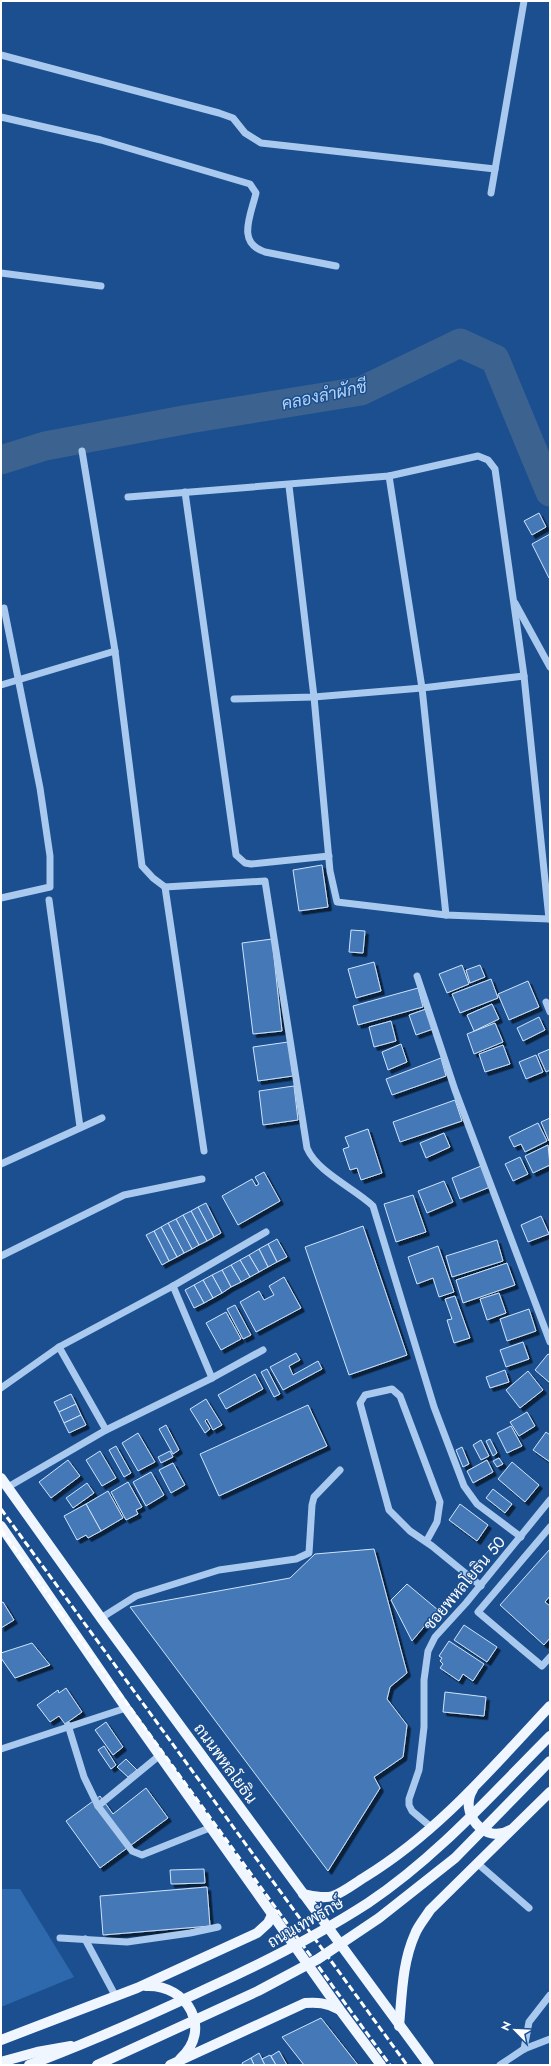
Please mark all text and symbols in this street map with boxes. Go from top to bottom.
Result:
water label: คลองลำผักชี [279,374,370,416]
street label: ซอยพหลโยธิน 50 [418,1531,511,1635]
street label: ถนนพหลโยธิน [188,1718,263,1808]
street label: ถนนเทพรักษ์ [262,1890,348,1954]
north arrow [495,2010,535,2050]
text: N [497,2019,515,2033]

